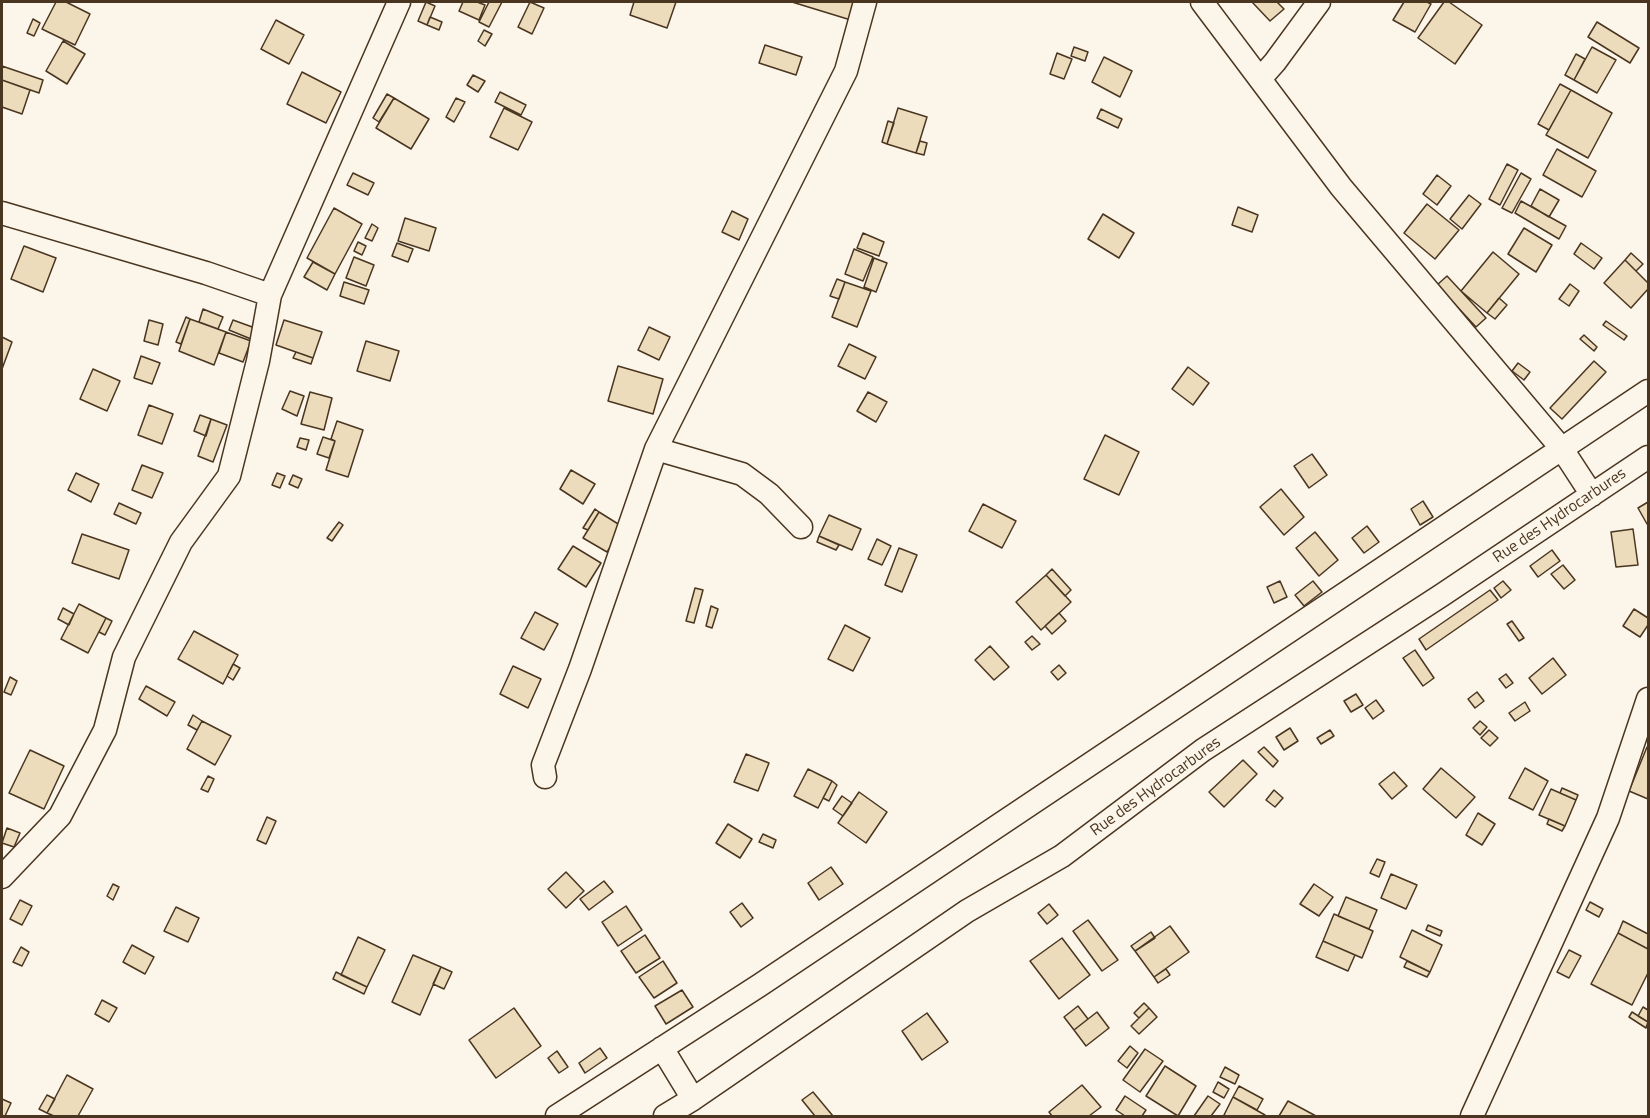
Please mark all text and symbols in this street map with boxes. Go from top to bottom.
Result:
street label: Rue des Hydrocarbures [1490,464,1630,568]
street label: Rue des Hydrocarbures [1087,733,1225,841]

